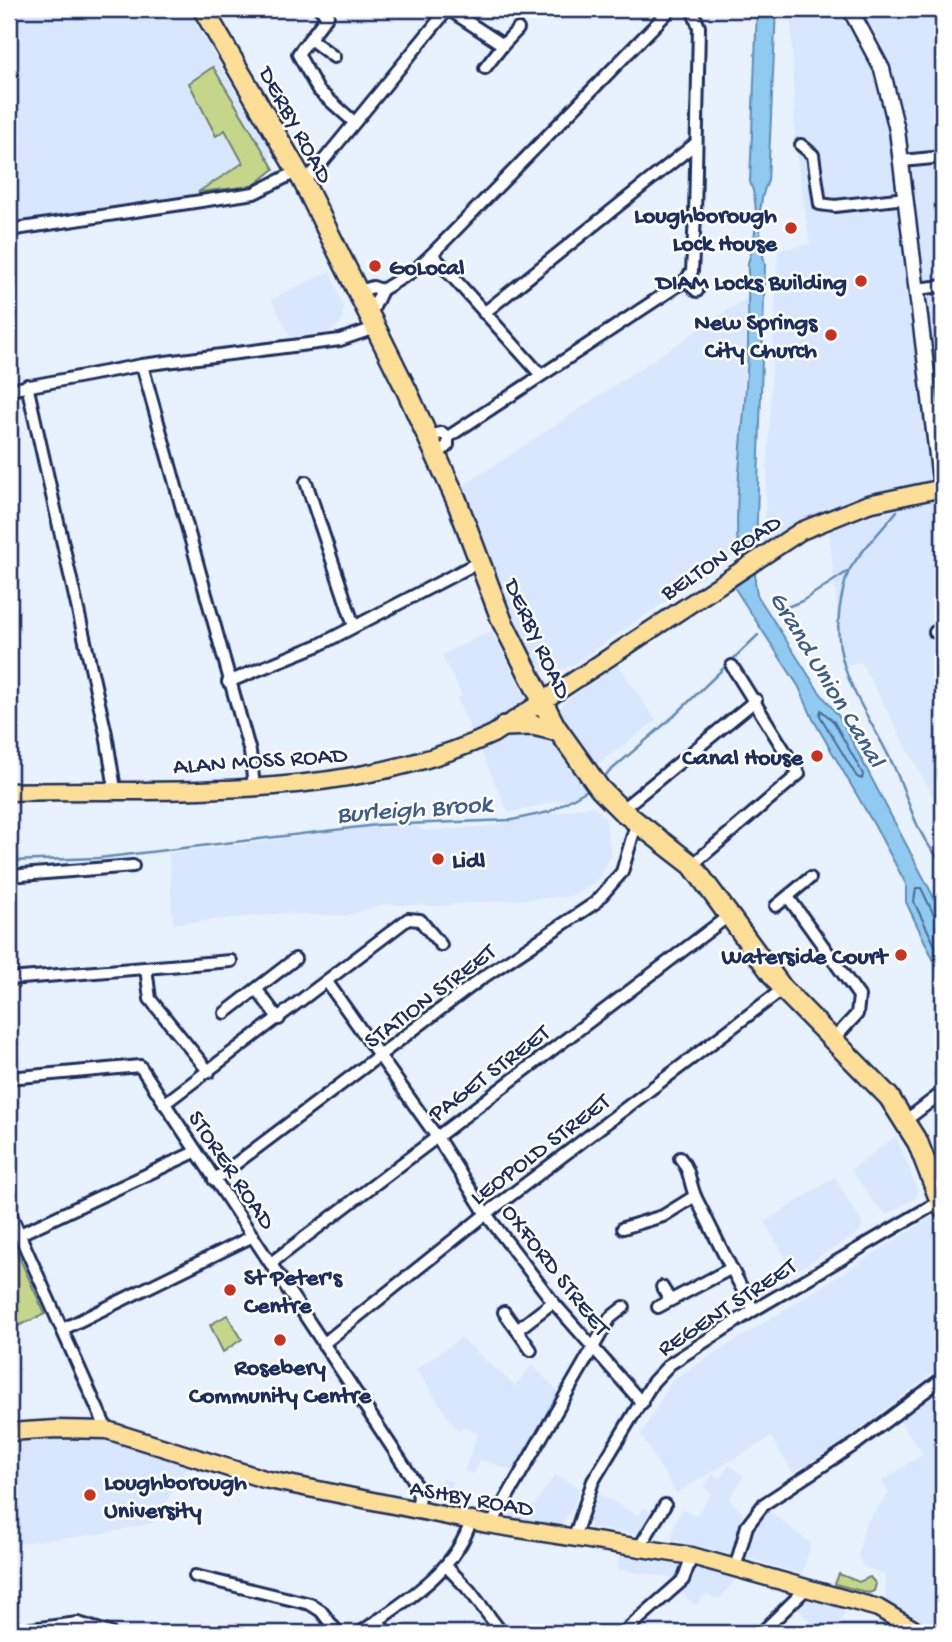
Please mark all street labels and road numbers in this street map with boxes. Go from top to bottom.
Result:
street label: DERBY ROAD [249,60,338,189]
street label: BELTON ROAD [655,509,788,609]
street label: DERBY ROAD [495,573,576,704]
street label: ALAN MOSS ROAD [172,742,349,783]
street label: STATION STREET [360,938,504,1057]
street label: PAGET STREET [423,1019,558,1130]
street label: LEOPOLD STREET [465,1088,618,1213]
street label: STORER ROAD [180,1106,281,1236]
street label: OXFORD STREET [494,1199,616,1344]
street label: REGENT STREET [653,1252,804,1365]
street label: ASHBY ROAD [407,1475,536,1526]

